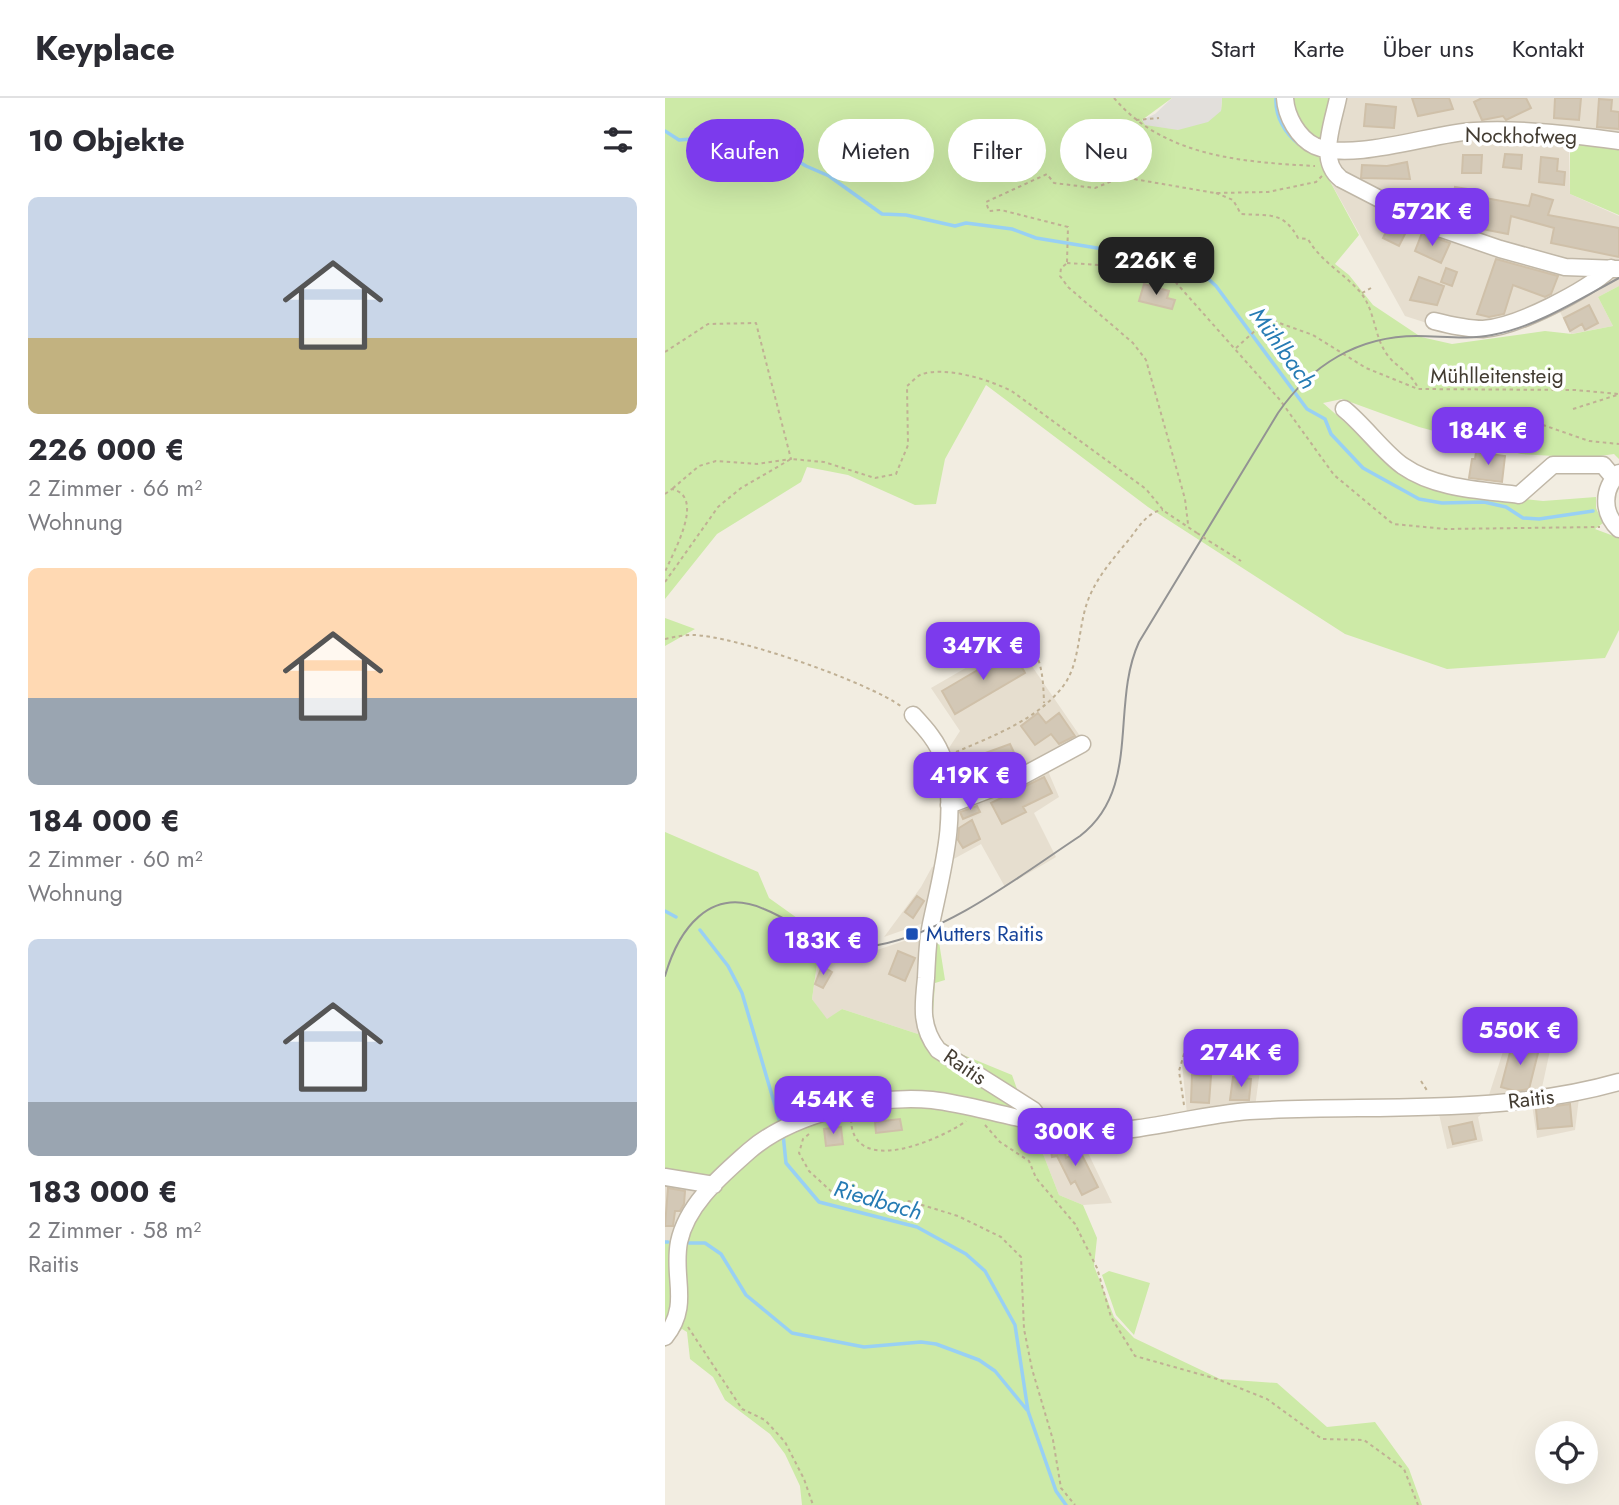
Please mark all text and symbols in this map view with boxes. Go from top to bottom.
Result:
text: Keyplace [35,25,175,72]
text: Start [1211,31,1255,66]
text: Karte [1293,31,1344,66]
text: Über uns [1382,31,1474,66]
text: Kontakt [1512,31,1584,66]
text: 10 Objekte [28,119,185,162]
chip: Kaufen [686,119,804,182]
chip: Mieten [818,119,934,182]
chip: Filter [948,119,1046,182]
chip: Neu [1060,119,1152,182]
street label: Nockhofweg [1465,120,1577,152]
icon: filters [599,121,637,159]
pin: 572K € [1375,188,1489,248]
text: 572K € [1391,194,1473,228]
pin: 226K € [1099,238,1213,297]
icon: home [270,242,396,368]
text: 226K € [1114,243,1198,277]
water label: Mühlbach [1241,300,1325,396]
street label: Mühlleitensteig [1430,361,1564,391]
pin: 184K € [1431,408,1545,467]
text: 184K € [1448,413,1528,447]
text: 226 000 € [28,428,185,471]
text: 2 Zimmer · 66 m² [28,471,202,505]
text: Wohnung [28,505,123,539]
icon: home [270,613,396,739]
pin: 347K € [926,622,1040,682]
text: 347K € [942,628,1024,662]
pin: 419K € [913,752,1027,812]
text: 419K € [929,758,1011,792]
text: 184 000 € [28,799,180,842]
text: 2 Zimmer · 60 m² [28,842,203,876]
text: Wohnung [28,876,123,910]
pin: 183K € [766,918,880,977]
place label: Mutters Raitis [926,919,1043,949]
text: 183K € [784,923,862,957]
marker: Mutters Raitis [904,926,920,942]
icon: home [270,984,396,1110]
pin: 550K € [1463,1007,1577,1067]
text: 550K € [1479,1013,1561,1047]
pin: 274K € [1184,1030,1298,1089]
text: 274K € [1199,1035,1283,1069]
street label: Raitis [937,1042,993,1092]
pin: 454K € [776,1076,890,1136]
street label: Raitis [1506,1081,1556,1117]
text: 454K € [791,1082,876,1116]
pin: 300K € [1018,1108,1132,1168]
text: 300K € [1034,1114,1116,1148]
text: 183 000 € [28,1170,178,1213]
water label: Riedbach [830,1171,926,1229]
text: 2 Zimmer · 58 m² [28,1213,201,1247]
text: Raitis [28,1247,79,1281]
map controls [1535,1421,1598,1484]
button: locate [1535,1421,1598,1484]

